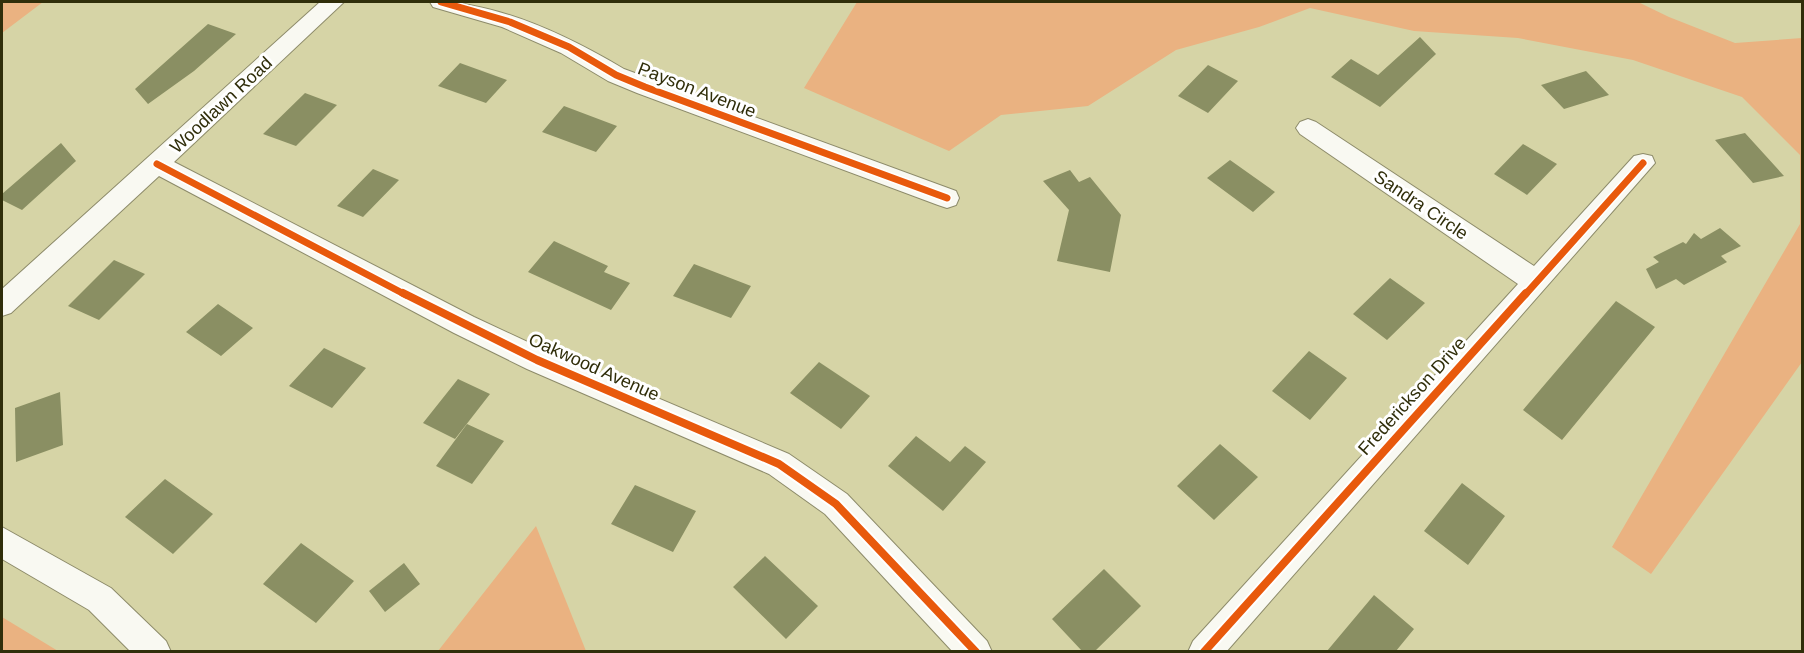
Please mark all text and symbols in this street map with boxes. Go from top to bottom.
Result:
street label: Woodlawn Road [166,53,276,157]
street label: Payson Avenue [635,58,759,122]
street label: Sandra Circle [1370,166,1472,244]
street label: Oakwood Avenue [526,329,662,405]
street label: Frederickson Drive [1354,333,1470,459]

